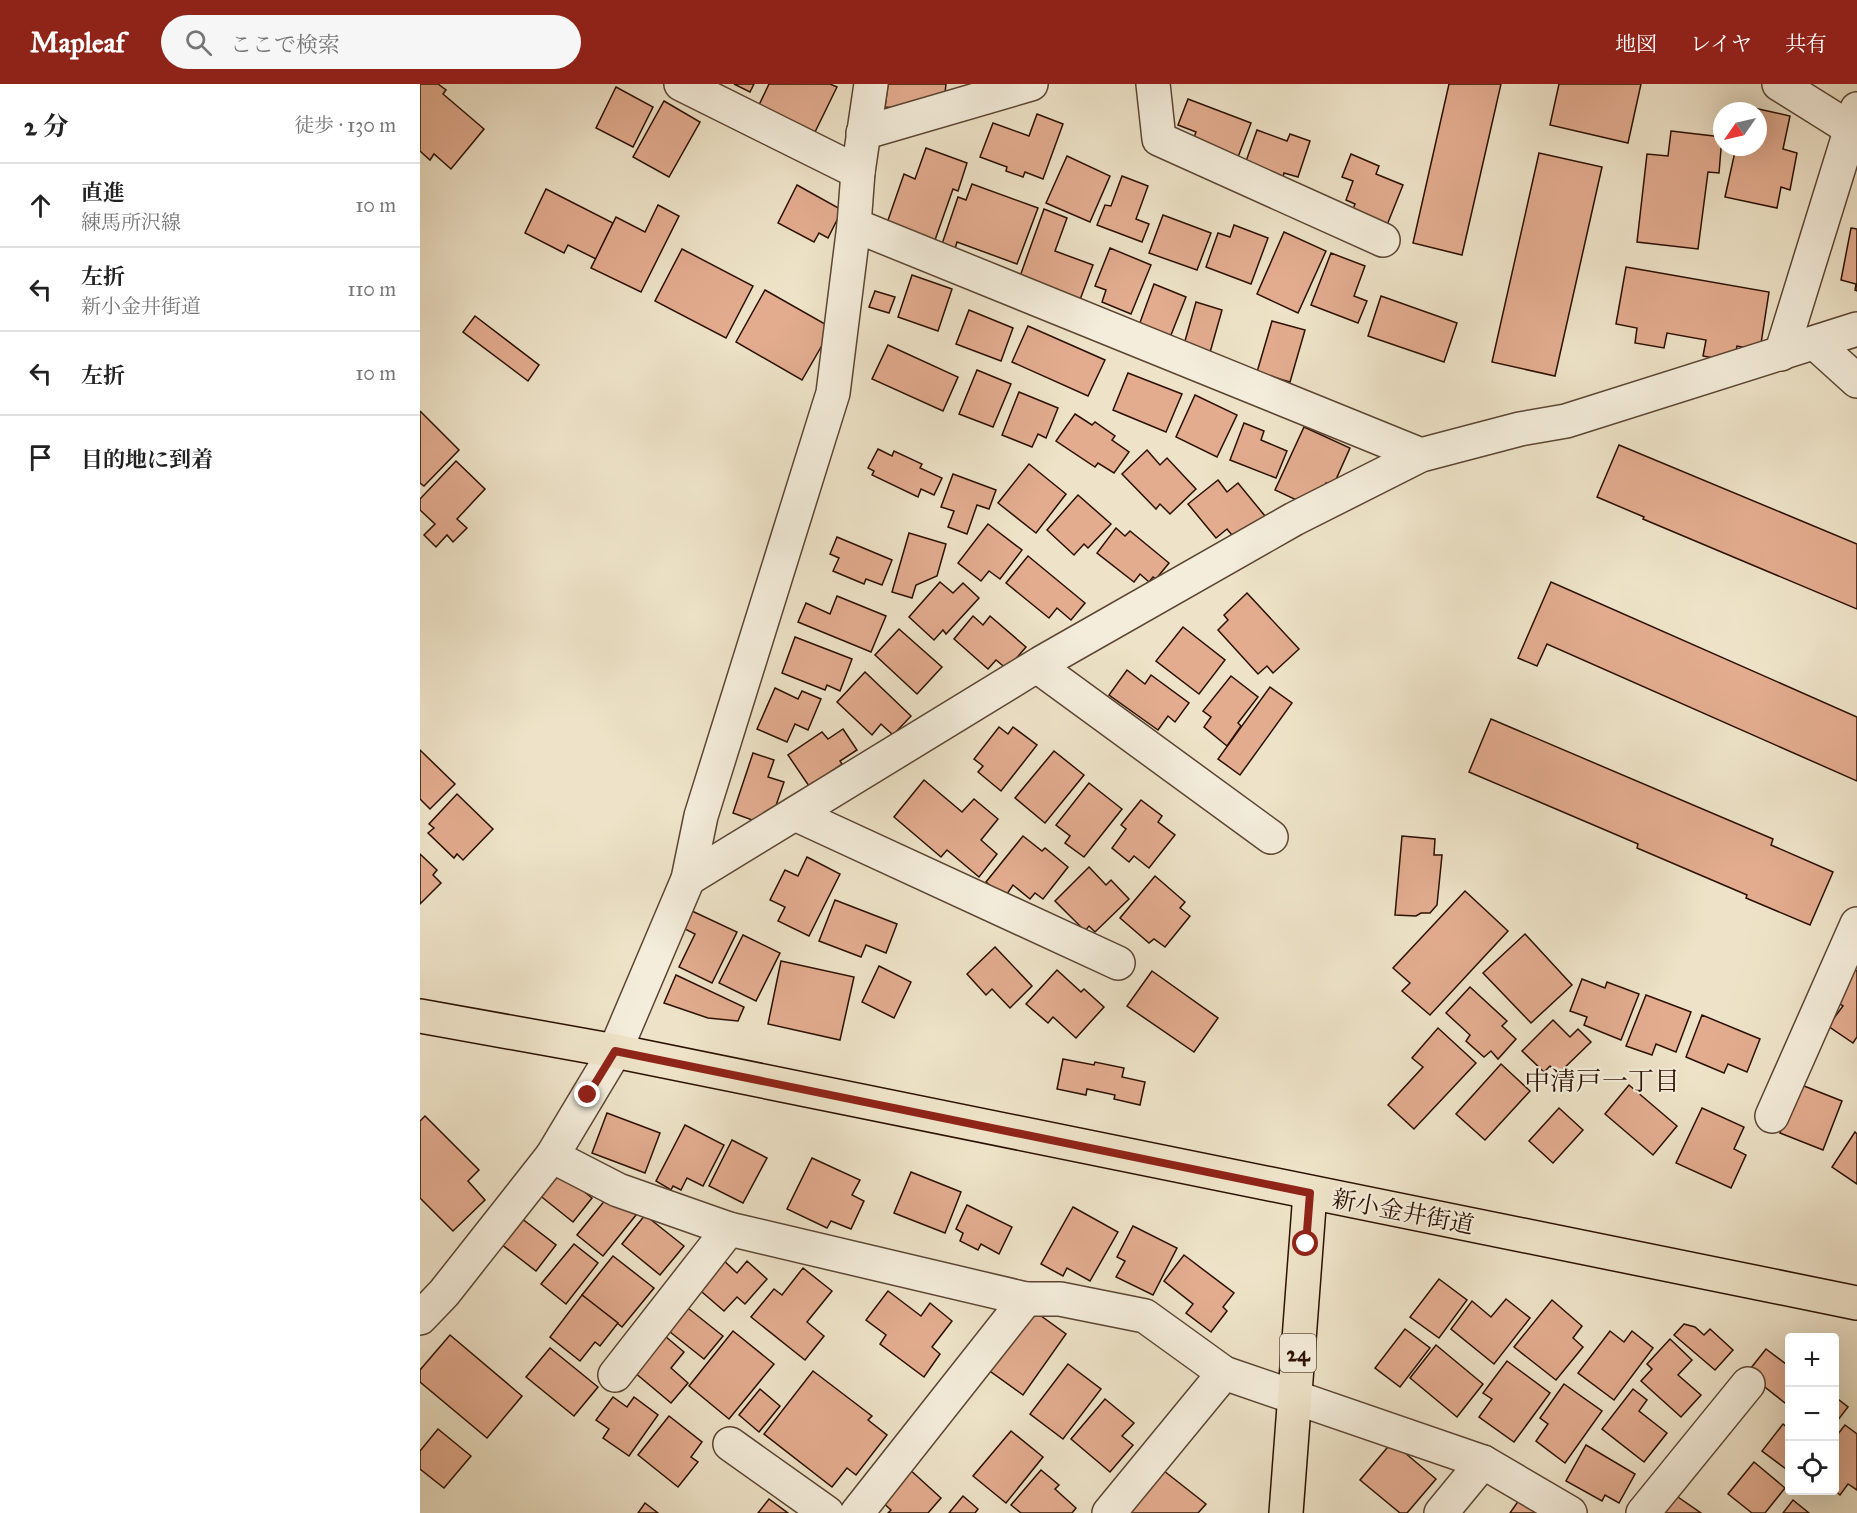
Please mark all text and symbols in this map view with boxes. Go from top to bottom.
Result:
search box [161,15,581,69]
text: Mapleaf [30,25,125,60]
icon: search [182,26,215,59]
text: ここで検索 [230,31,340,58]
text: 地図 [1615,31,1657,57]
text: レイヤ [1690,31,1752,57]
text: 共有 [1785,31,1827,57]
north arrow [1713,102,1767,156]
text: 2 分 [24,110,68,142]
text: 徒歩 · 130 m [294,113,396,137]
text: 直進 [81,179,125,206]
icon: ahead [24,189,57,222]
text: 10 m [355,193,396,217]
text: 練馬所沢線 [81,210,181,234]
text: 左折 [81,263,125,290]
icon: left [24,273,57,306]
text: 110 m [348,277,396,301]
text: 新小金井街道 [81,294,201,318]
icon: left [24,357,57,390]
text: 10 m [355,361,396,385]
text: 左折 [81,362,125,389]
icon: arrive [24,441,57,474]
text: 目的地に到着 [81,446,213,473]
district label: 中清戸一丁目 [1524,1065,1680,1097]
route end [574,1081,600,1107]
street label: 新小金井街道 [1329,1184,1477,1240]
route start [1292,1230,1318,1256]
map controls [1785,1333,1839,1495]
button: + [1785,1333,1839,1387]
road number: 24 [1280,1334,1316,1372]
button: − [1785,1387,1839,1441]
button: locate [1785,1441,1839,1495]

